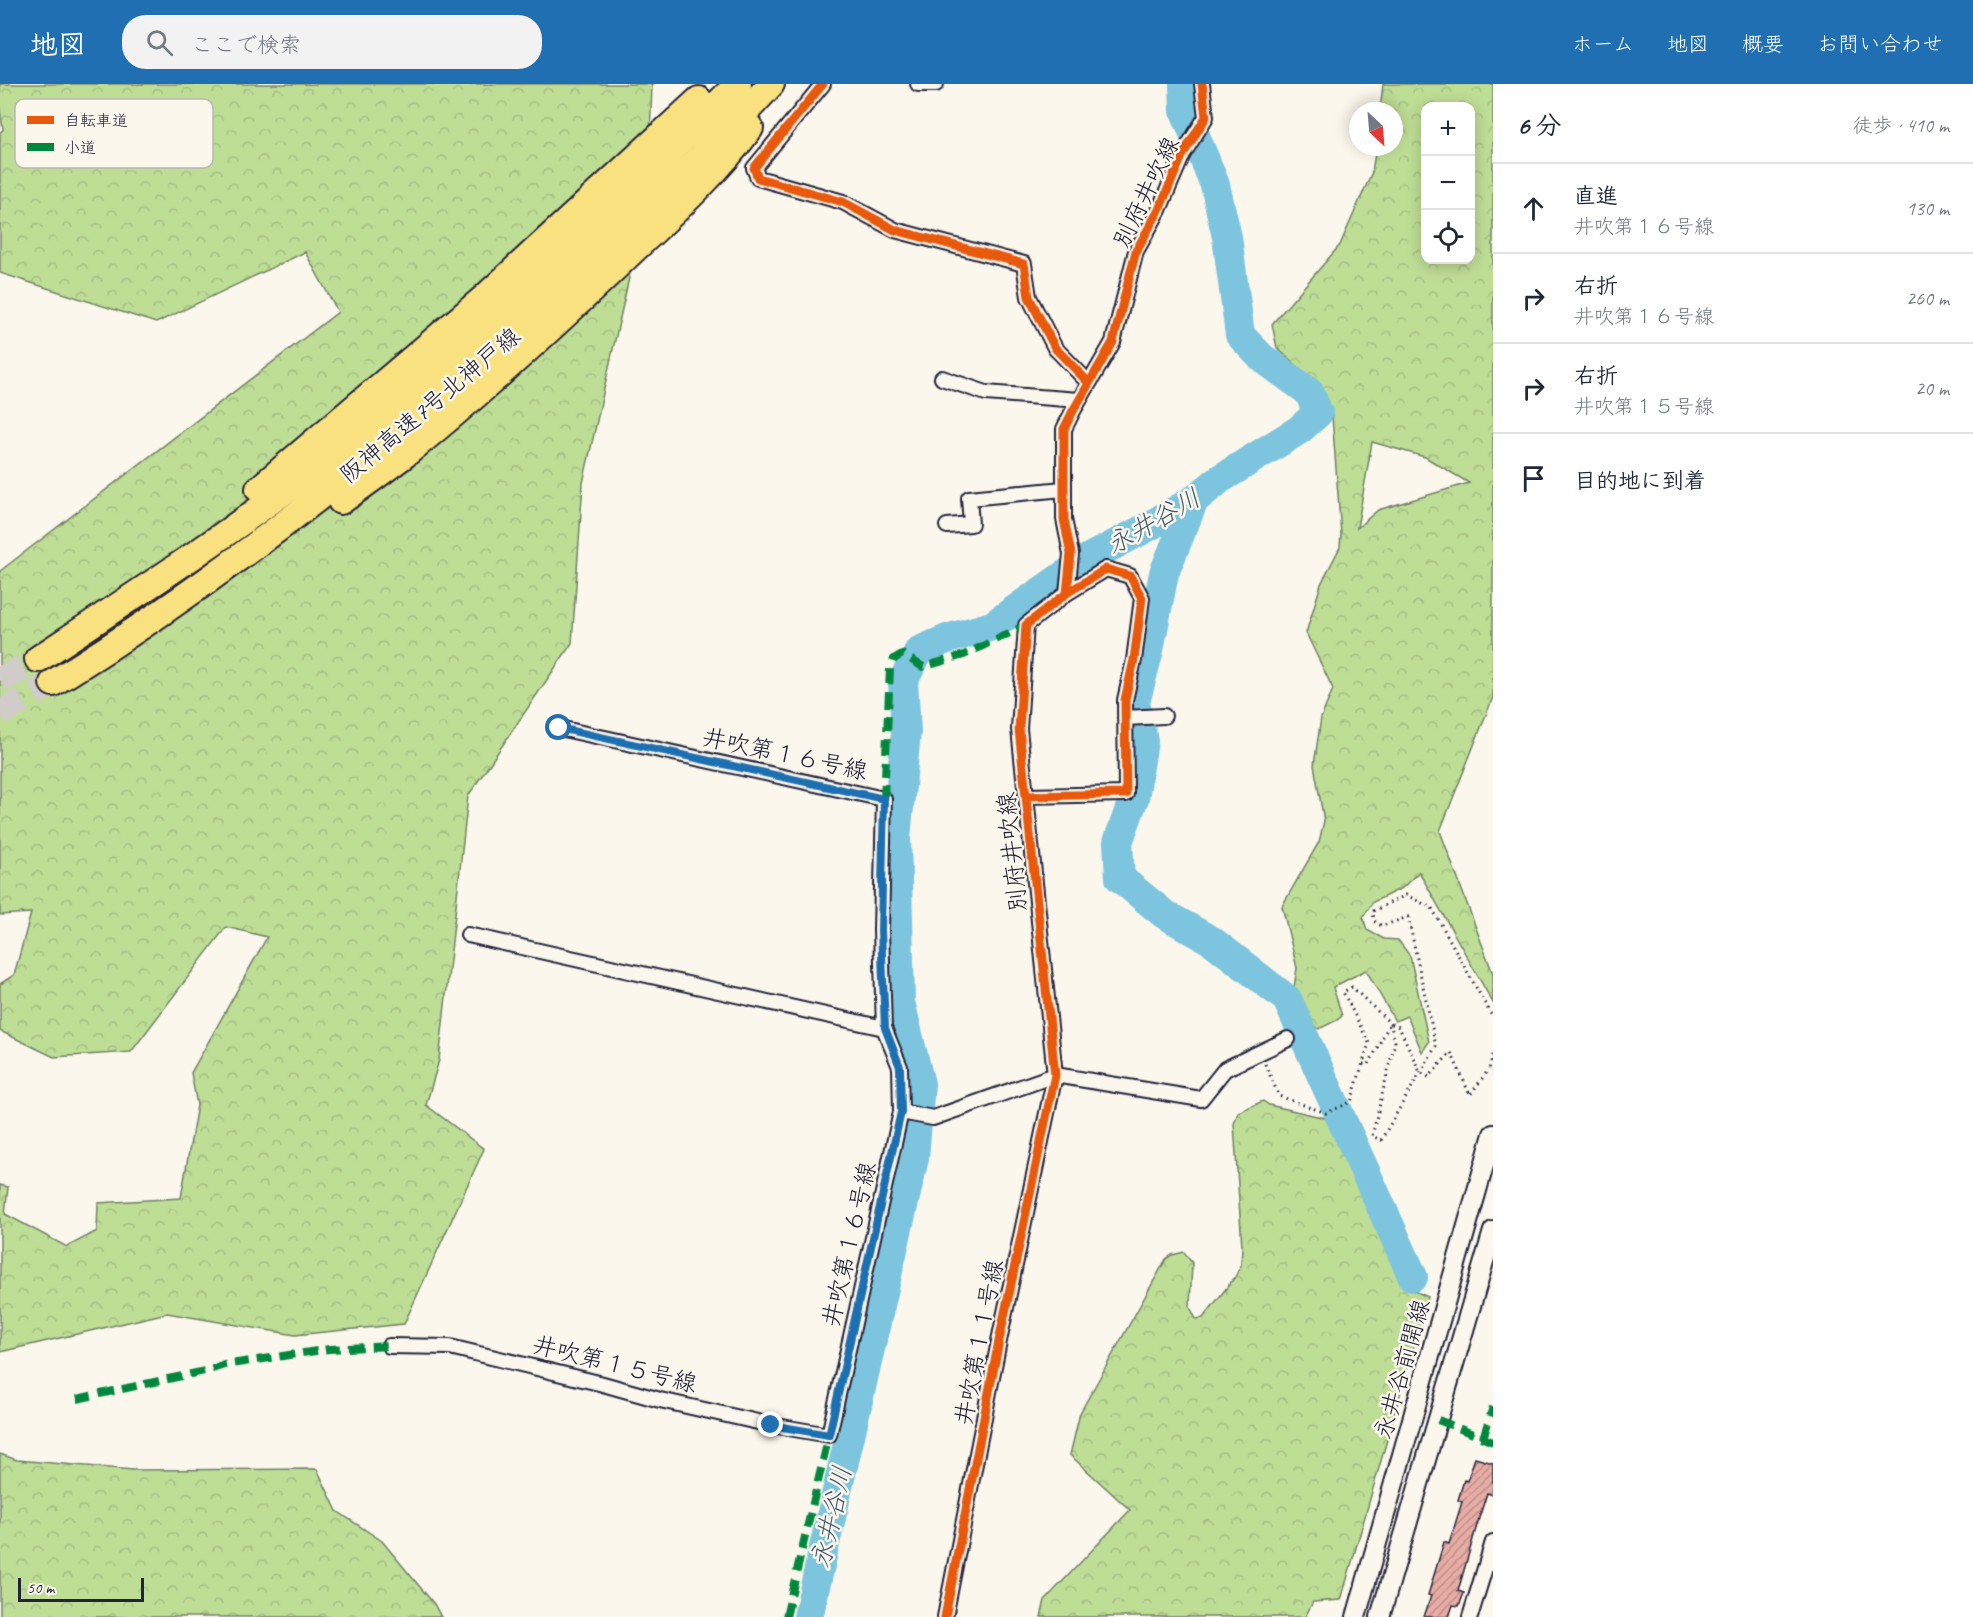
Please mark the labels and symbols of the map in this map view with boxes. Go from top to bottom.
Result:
legend [15,99,213,168]
north arrow [1349,102,1403,156]
text: 自転車道 [64,111,128,131]
street label: 別府井吹線 [1106,131,1186,253]
text: 小道 [64,138,96,158]
street label: 阪神高速7号北神戸線 [333,321,527,489]
water label: 永井谷川 [1100,481,1207,562]
route start [545,714,571,740]
street label: 井吹第１６号線 [700,722,870,786]
street label: 別府井吹線 [991,791,1033,913]
street label: 井吹第１６号線 [815,1159,883,1329]
street label: 井吹第１１号線 [948,1257,1010,1427]
street label: 永井谷前開線 [1368,1296,1436,1442]
street label: 井吹第１５号線 [530,1329,700,1399]
route end [757,1411,783,1437]
water label: 永井谷川 [804,1463,859,1571]
scale bar [18,1575,144,1602]

